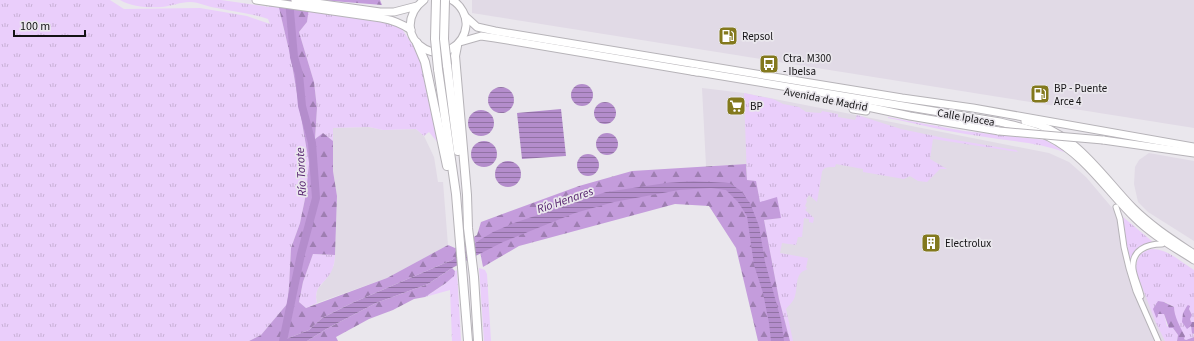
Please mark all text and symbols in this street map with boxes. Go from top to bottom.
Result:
scale bar [14,12,85,38]
text: 100 m [20,18,50,35]
fuel station icon: Repsol [717,25,739,47]
place label: Repsol [742,29,773,44]
place label: Ctra. M300 - Ibelsa [783,51,831,79]
bus stop icon: Ctra. M300 - Ibelsa [758,53,780,75]
place label: BP - Puente Arce 4 [1054,81,1108,109]
fuel station icon: BP - Puente Arce 4 [1029,83,1051,105]
street label: Avenida de Madrid [783,84,869,115]
supermarket icon: BP [725,95,747,117]
place label: BP [750,99,763,114]
street label: Calle Iplacea [936,105,996,130]
water label: Río Torote [292,147,311,197]
water label: Río Henares [535,183,596,218]
building icon: Electrolux [920,232,942,254]
place label: Electrolux [945,236,991,251]

